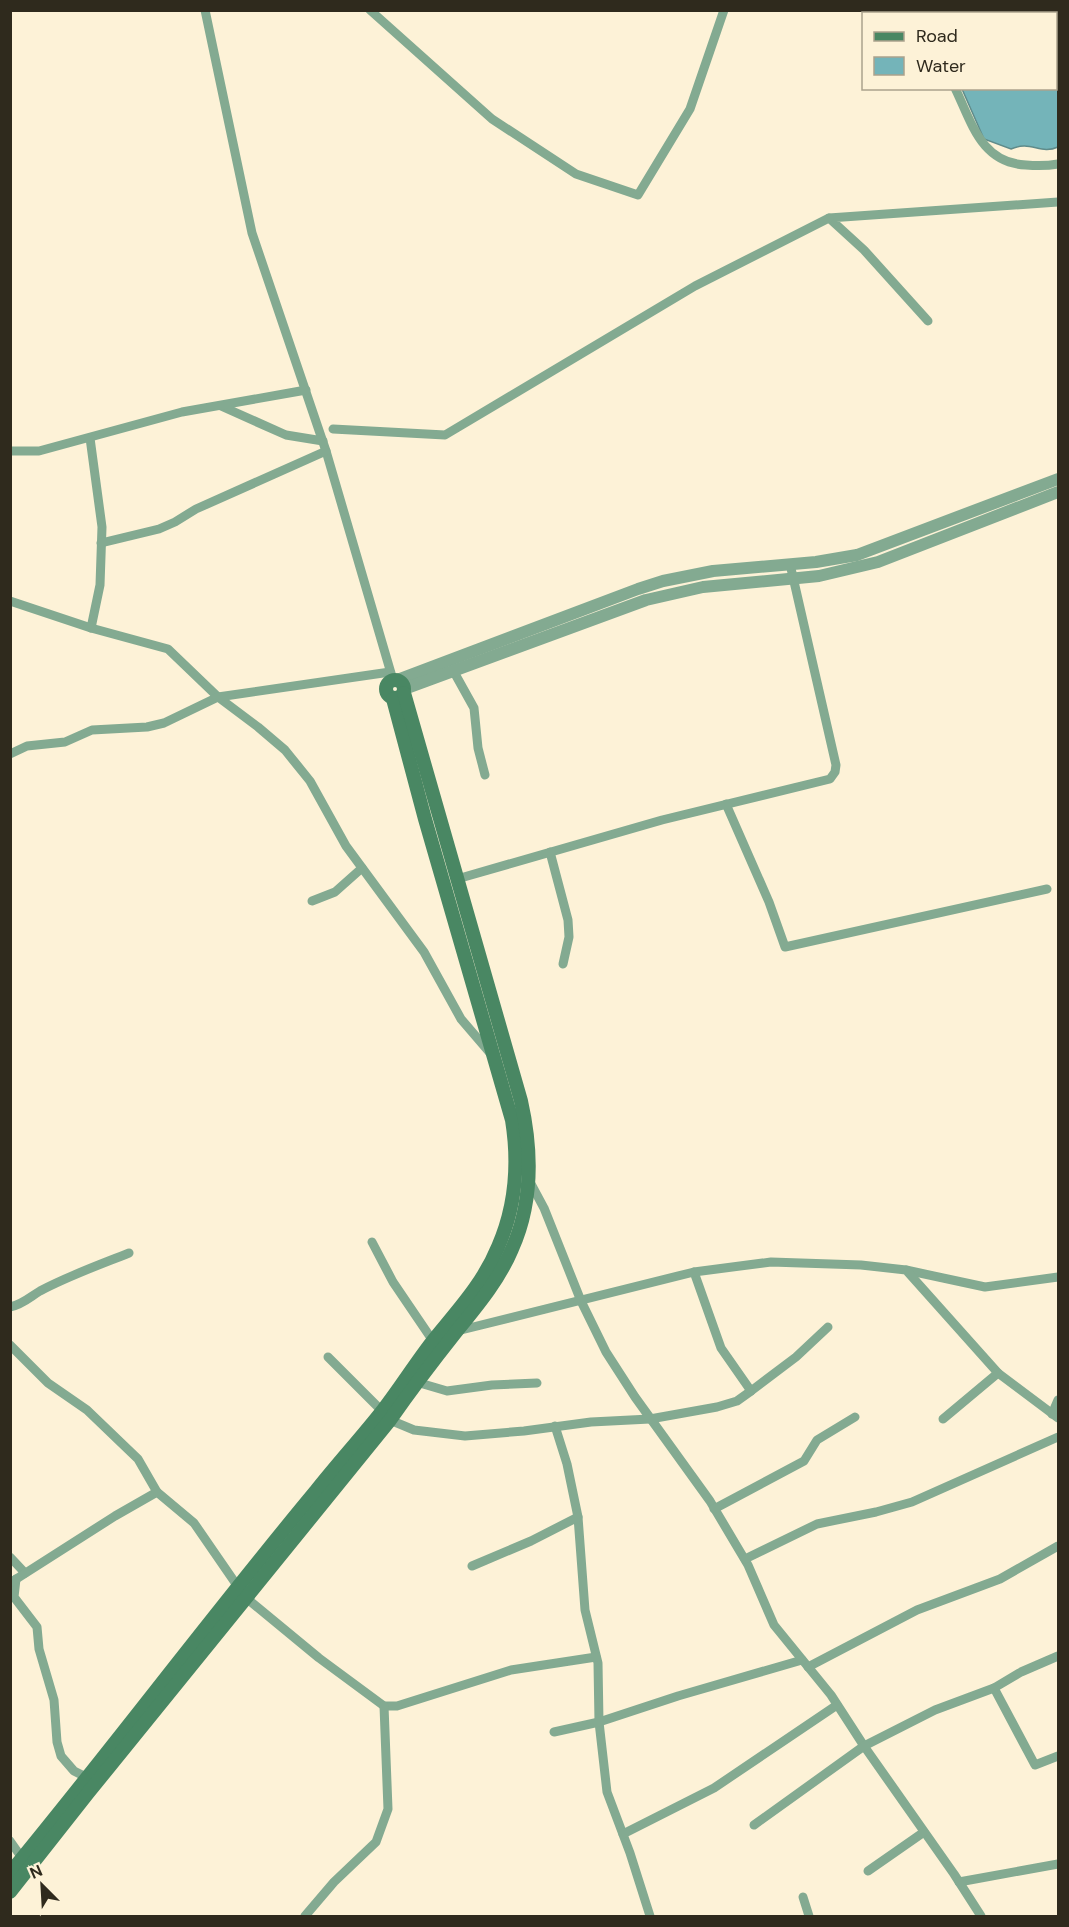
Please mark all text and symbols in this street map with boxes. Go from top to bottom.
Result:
legend [862,12,1057,90]
text: Road [916,24,958,48]
text: Water [916,54,966,78]
north arrow [12,1855,72,1915]
text: N [27,1860,46,1884]

